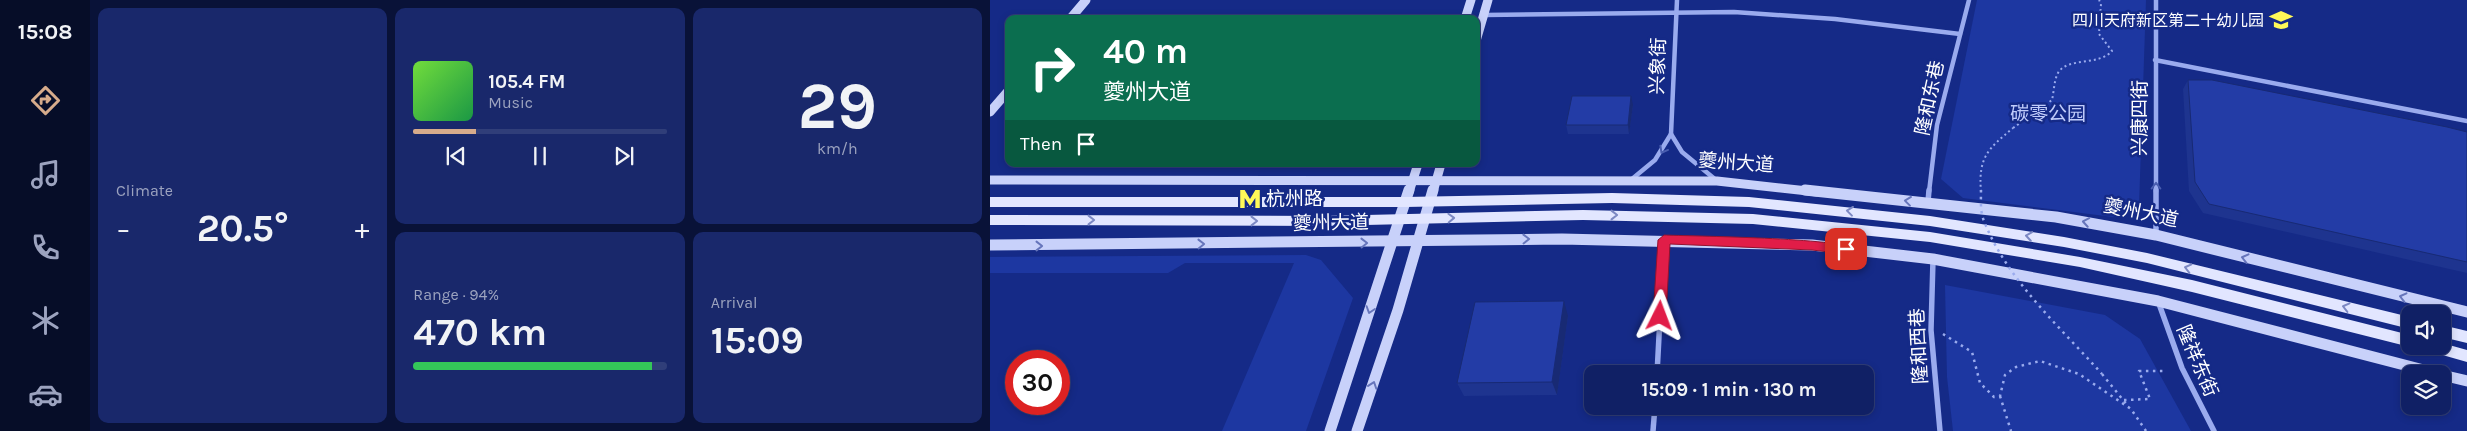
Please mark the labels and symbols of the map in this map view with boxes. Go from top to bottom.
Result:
school or university icon: 四川天府新区第二十幼儿园 [2268,7,2294,33]
place label: 四川天府新区第二十幼儿园 [2072,11,2264,30]
street label: 兴象街 [1646,37,1670,95]
street label: 隆和东巷 [1911,59,1949,137]
street label: 兴康四街 [2129,80,2151,156]
park label: 碳零公园 [2010,103,2086,125]
one-way arrow [1659,145,1669,154]
street label: 夔州大道 [1697,149,1775,177]
one-way arrow [2151,182,2161,190]
metro station icon: 杭州路 [1237,186,1263,212]
place label: 杭州路 [1266,188,1323,210]
street label: 夔州大道 [2102,194,2180,232]
one-way arrow [1903,196,1911,207]
one-way arrow [1846,206,1854,217]
one-way arrow [1610,210,1618,220]
street label: 夔州大道 [1293,211,1369,235]
one-way arrow [1448,213,1455,223]
one-way arrow [1088,215,1095,225]
one-way arrow [1250,216,1258,226]
one-way arrow [2082,218,2091,228]
pin [1825,228,1867,270]
one-way arrow [2024,232,2033,242]
one-way arrow [1522,234,1530,245]
one-way arrow [1360,238,1368,248]
one-way arrow [1198,239,1205,249]
one-way arrow [1035,241,1043,251]
one-way arrow [2240,253,2249,264]
one-way arrow [2185,263,2193,273]
position arrow [1633,289,1685,341]
one-way arrow [2398,292,2407,303]
one-way arrow [2341,302,2350,313]
one-way arrow [1365,305,1375,314]
street label: 隆和西巷 [1906,307,1932,385]
street label: 隆祥东街 [2172,322,2222,400]
speed limit sign: 30 [1005,350,1070,415]
one-way arrow [1367,381,1377,390]

